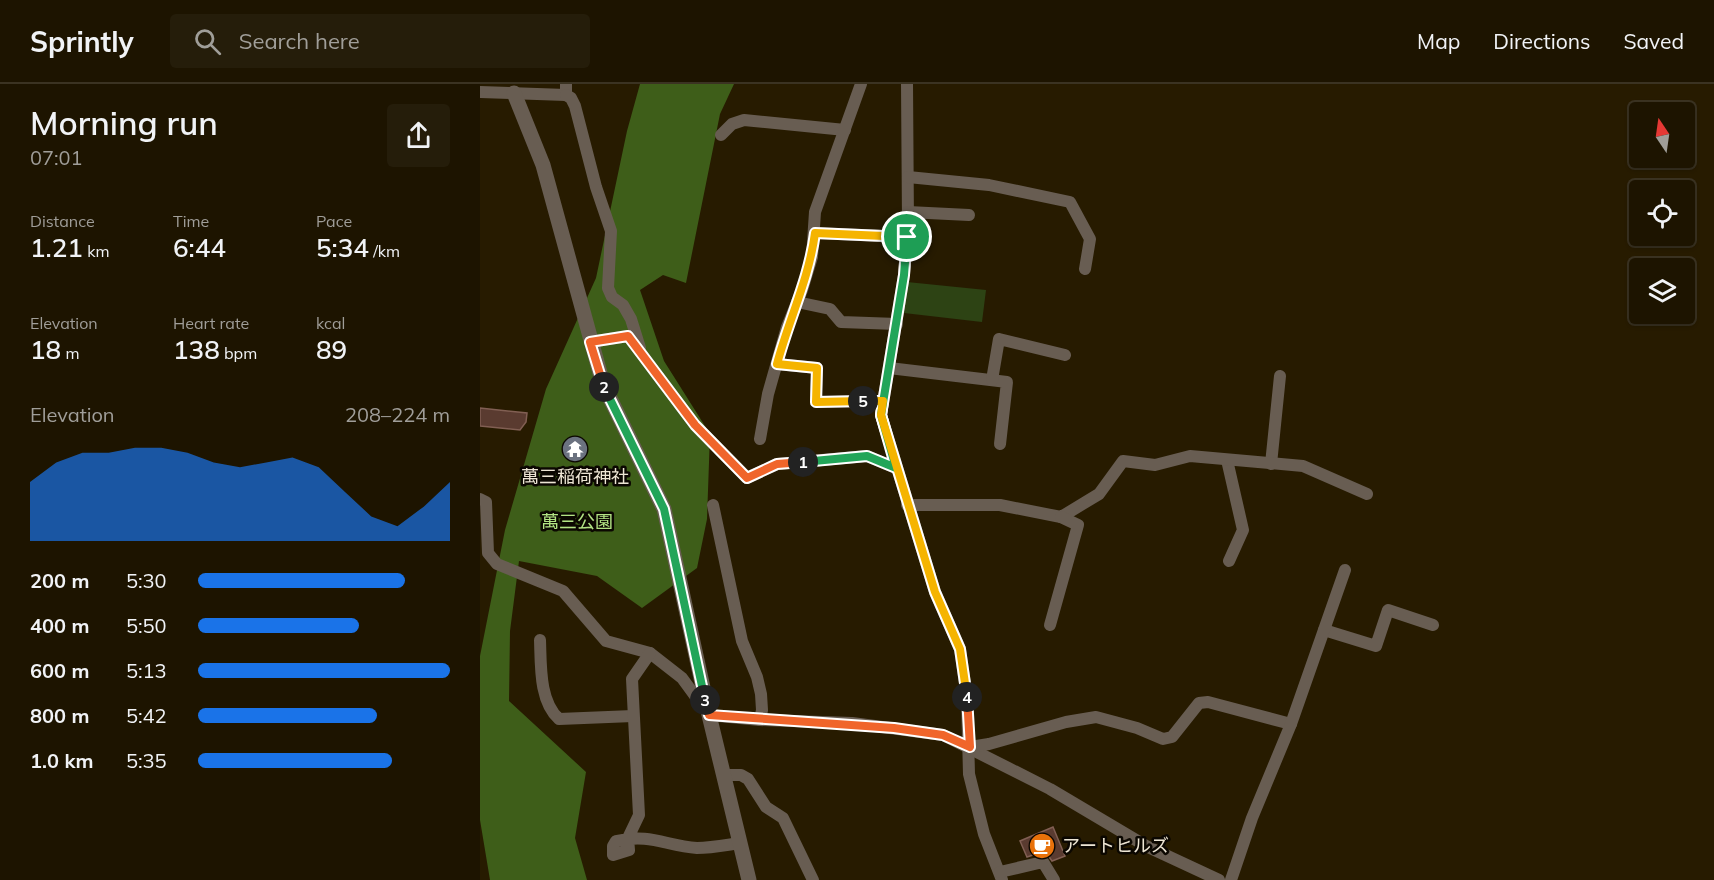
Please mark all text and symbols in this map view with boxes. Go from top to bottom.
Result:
search box [170,14,590,68]
text: Sprintly [30,24,134,59]
icon: search [191,25,224,58]
text: Search here [239,27,360,55]
text: Map [1417,28,1460,54]
text: Directions [1493,28,1590,54]
text: Saved [1623,28,1684,54]
text: Morning run [30,102,218,143]
north arrow [1629,102,1695,168]
map controls [1629,102,1695,324]
button: share [387,104,450,167]
text: 07:01 [30,145,83,170]
button: locate [1629,180,1695,246]
text: Distance [30,211,95,231]
text: Time [173,211,209,231]
text: Pace [316,211,352,231]
pin [881,211,932,262]
icon: arrive [890,220,923,253]
text: 1.21 [30,231,83,264]
text: 6:44 [173,231,226,264]
text: 5:34 [316,231,369,264]
text: km [83,241,109,261]
text: /km [369,241,400,261]
button: layers [1629,258,1695,324]
text: Elevation [30,313,98,333]
text: Heart rate [173,313,249,333]
text: kcal [316,313,345,333]
text: 18 [30,333,61,366]
text: 138 [173,333,220,366]
text: 89 [316,333,347,366]
text: m [61,343,79,363]
text: bpm [220,343,257,363]
pin: 2 [589,372,619,402]
text: 2 [599,377,609,397]
pin: 5 [848,386,878,416]
text: 5 [858,391,868,411]
text: Elevation [30,402,115,427]
text: 208–224 m [345,402,450,427]
temple icon: 萬三稲荷神社 [560,434,590,464]
pin: 1 [788,447,818,477]
text: 1 [798,452,808,472]
place label: 萬三稲荷神社 [521,465,629,488]
park label: 萬三公園 [541,510,613,533]
text: 200 m [30,568,89,593]
text: 5:30 [126,568,167,593]
text: 400 m [30,613,89,638]
text: 5:50 [126,613,167,638]
text: 600 m [30,658,89,683]
text: 5:13 [126,658,167,683]
pin: 4 [952,682,982,712]
pin: 3 [690,685,720,715]
text: 4 [962,687,972,707]
text: 3 [700,690,710,710]
text: 800 m [30,703,89,728]
text: 5:42 [126,703,167,728]
text: 1.0 km [30,748,93,773]
text: 5:35 [126,748,167,773]
cafe icon: アートヒルズ [1027,831,1057,861]
place label: アートヒルズ [1062,834,1169,857]

